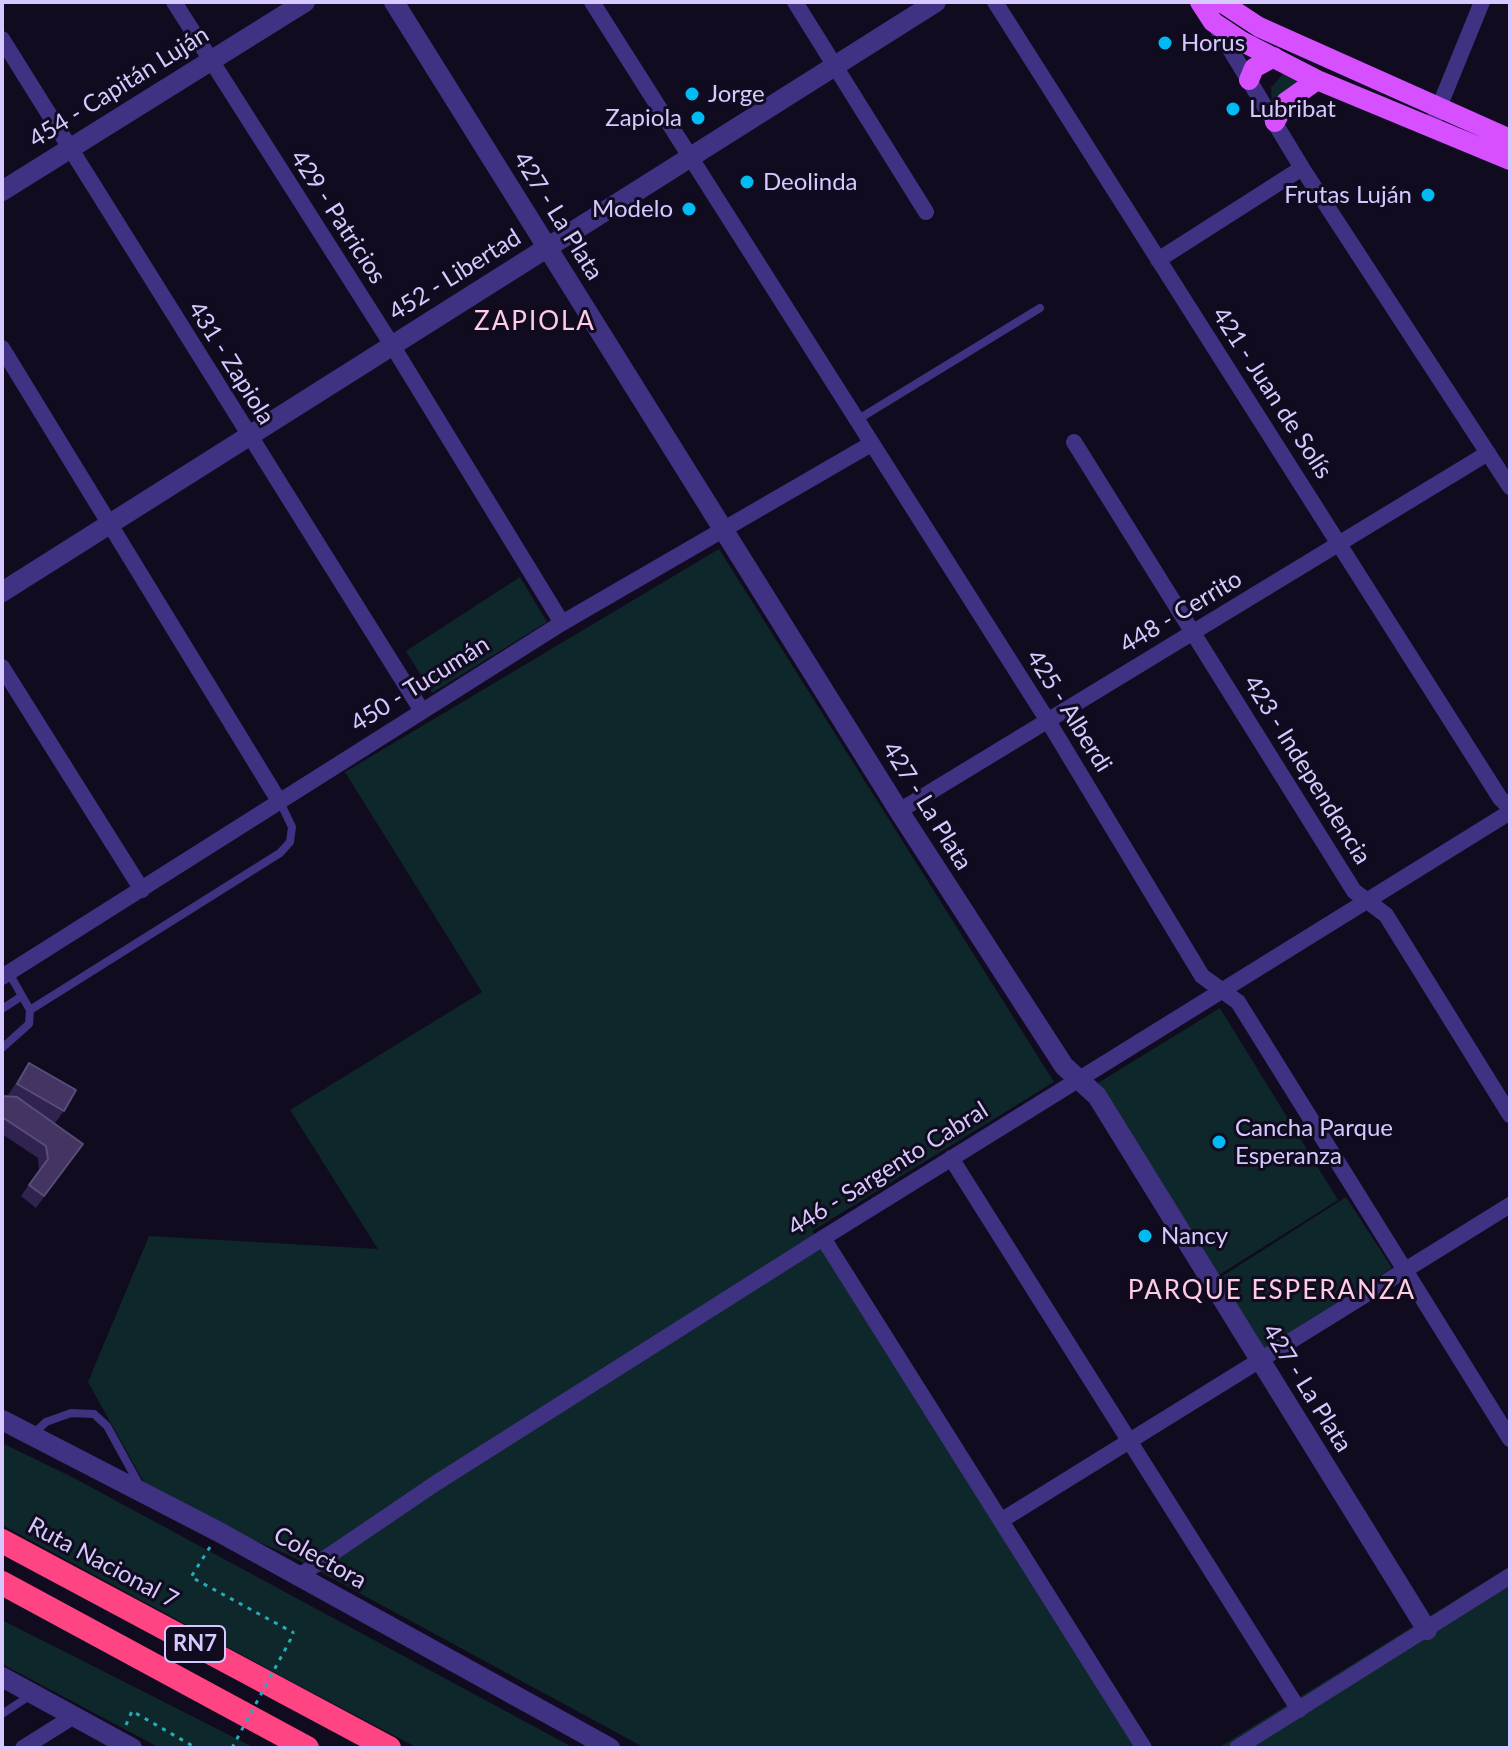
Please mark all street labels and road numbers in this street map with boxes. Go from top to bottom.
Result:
street label: 454 - Capitán Luján [24,20,214,154]
street label: 429 - Patricios [284,145,392,289]
street label: 427 - La Plata [507,147,609,285]
street label: 452 - Libertad [384,223,526,327]
street label: 431 - Zapiola [182,296,280,430]
street label: 421 - Juan de Solís [1206,302,1338,484]
street label: 448 - Cerrito [1115,564,1247,660]
street label: 450 - Tucumán [345,630,495,738]
street label: 425 - Alberdi [1020,645,1118,777]
street label: 423 - Independencia [1237,670,1377,870]
street label: 427 - La Plata [876,737,978,875]
street label: 446 - Sargento Cabral [783,1096,993,1242]
street label: 427 - La Plata [1256,1319,1358,1457]
street label: Ruta Nacional 7 [23,1511,183,1615]
street label: Colectora [268,1521,372,1595]
road number: RN7 [165,1626,225,1662]

